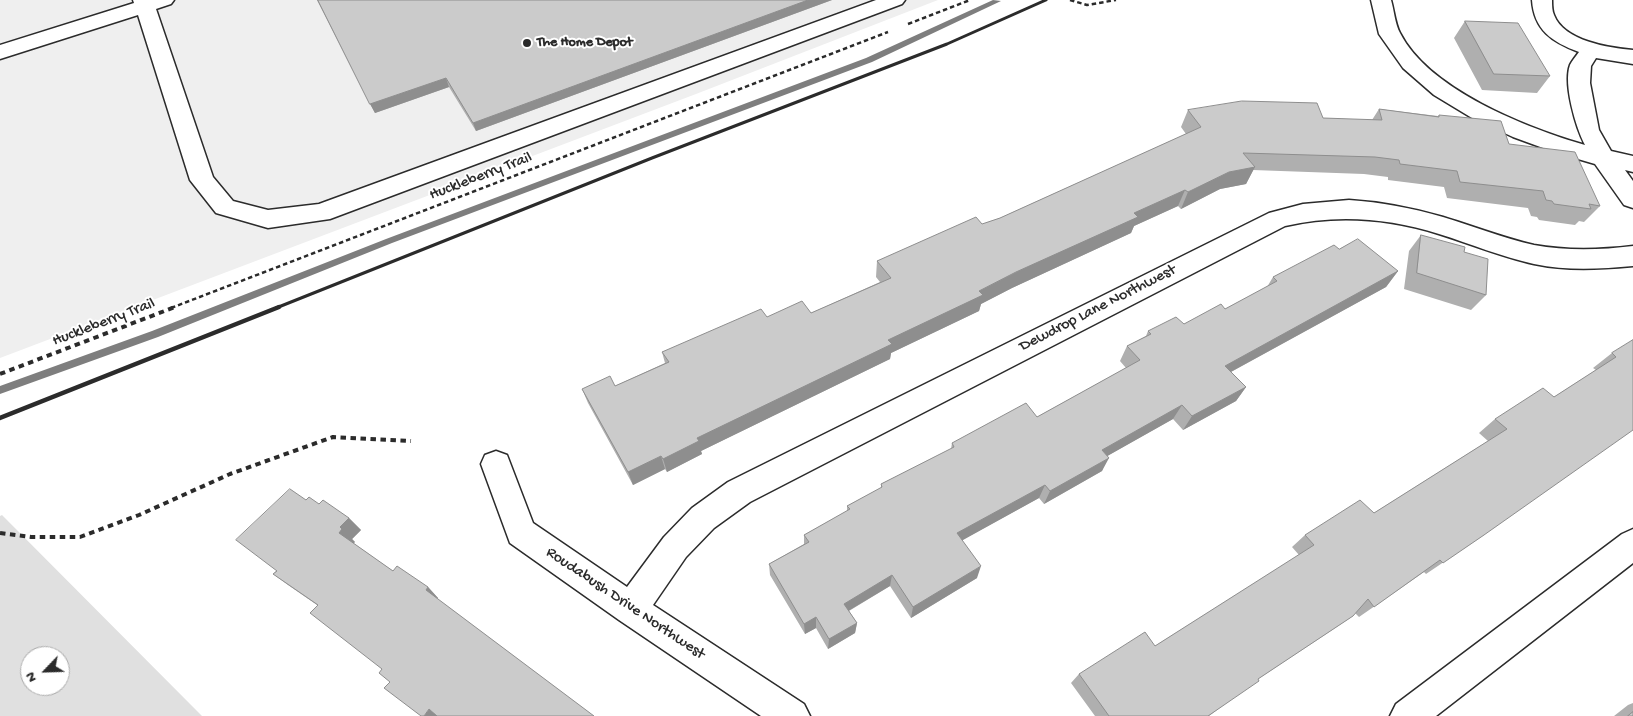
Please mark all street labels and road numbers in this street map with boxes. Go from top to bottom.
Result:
street label: Huckleberry Trail [427,149,535,205]
street label: Dewdrop Lane Northwest [1017,261,1179,357]
street label: Huckleberry Trail [50,295,158,351]
street label: Roudabush Drive Northwest [542,543,708,665]

